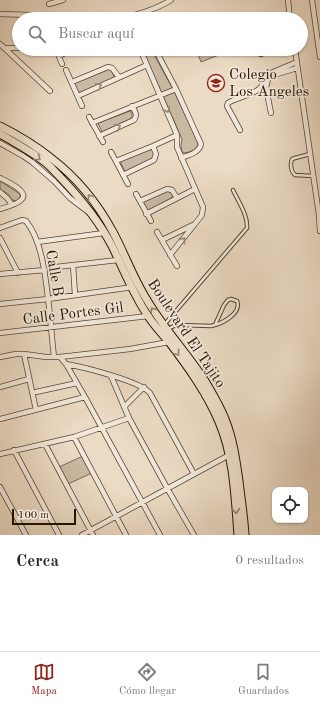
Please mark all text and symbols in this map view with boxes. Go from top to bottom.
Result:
search box [12,12,308,56]
icon: search [26,23,48,45]
text: Buscar aquí [58,27,134,42]
place label: Colegio Los Angeles [229,68,309,100]
school or university icon: Colegio Los Angeles [206,73,226,93]
one-way arrow [95,83,102,91]
one-way arrow [162,107,170,114]
one-way arrow [114,124,121,132]
one-way arrow [34,153,41,160]
one-way arrow [87,195,94,202]
one-way arrow [178,237,185,244]
street label: Calle B [42,249,65,298]
street label: Boulevard El Tajito [144,277,228,391]
street label: Calle Portes Gil [22,301,124,328]
one-way arrow [150,307,158,314]
one-way arrow [172,349,179,356]
map controls [272,487,308,523]
button: locate [272,487,308,523]
scale bar [12,507,76,526]
one-way arrow [231,508,240,514]
text: 100 m [18,510,49,521]
text: Cerca [16,553,59,570]
text: 0 resultados [236,554,304,567]
tab: Mapa [31,661,57,699]
tab: Cómo llegar [119,661,176,699]
tab: Guardados [238,661,289,699]

